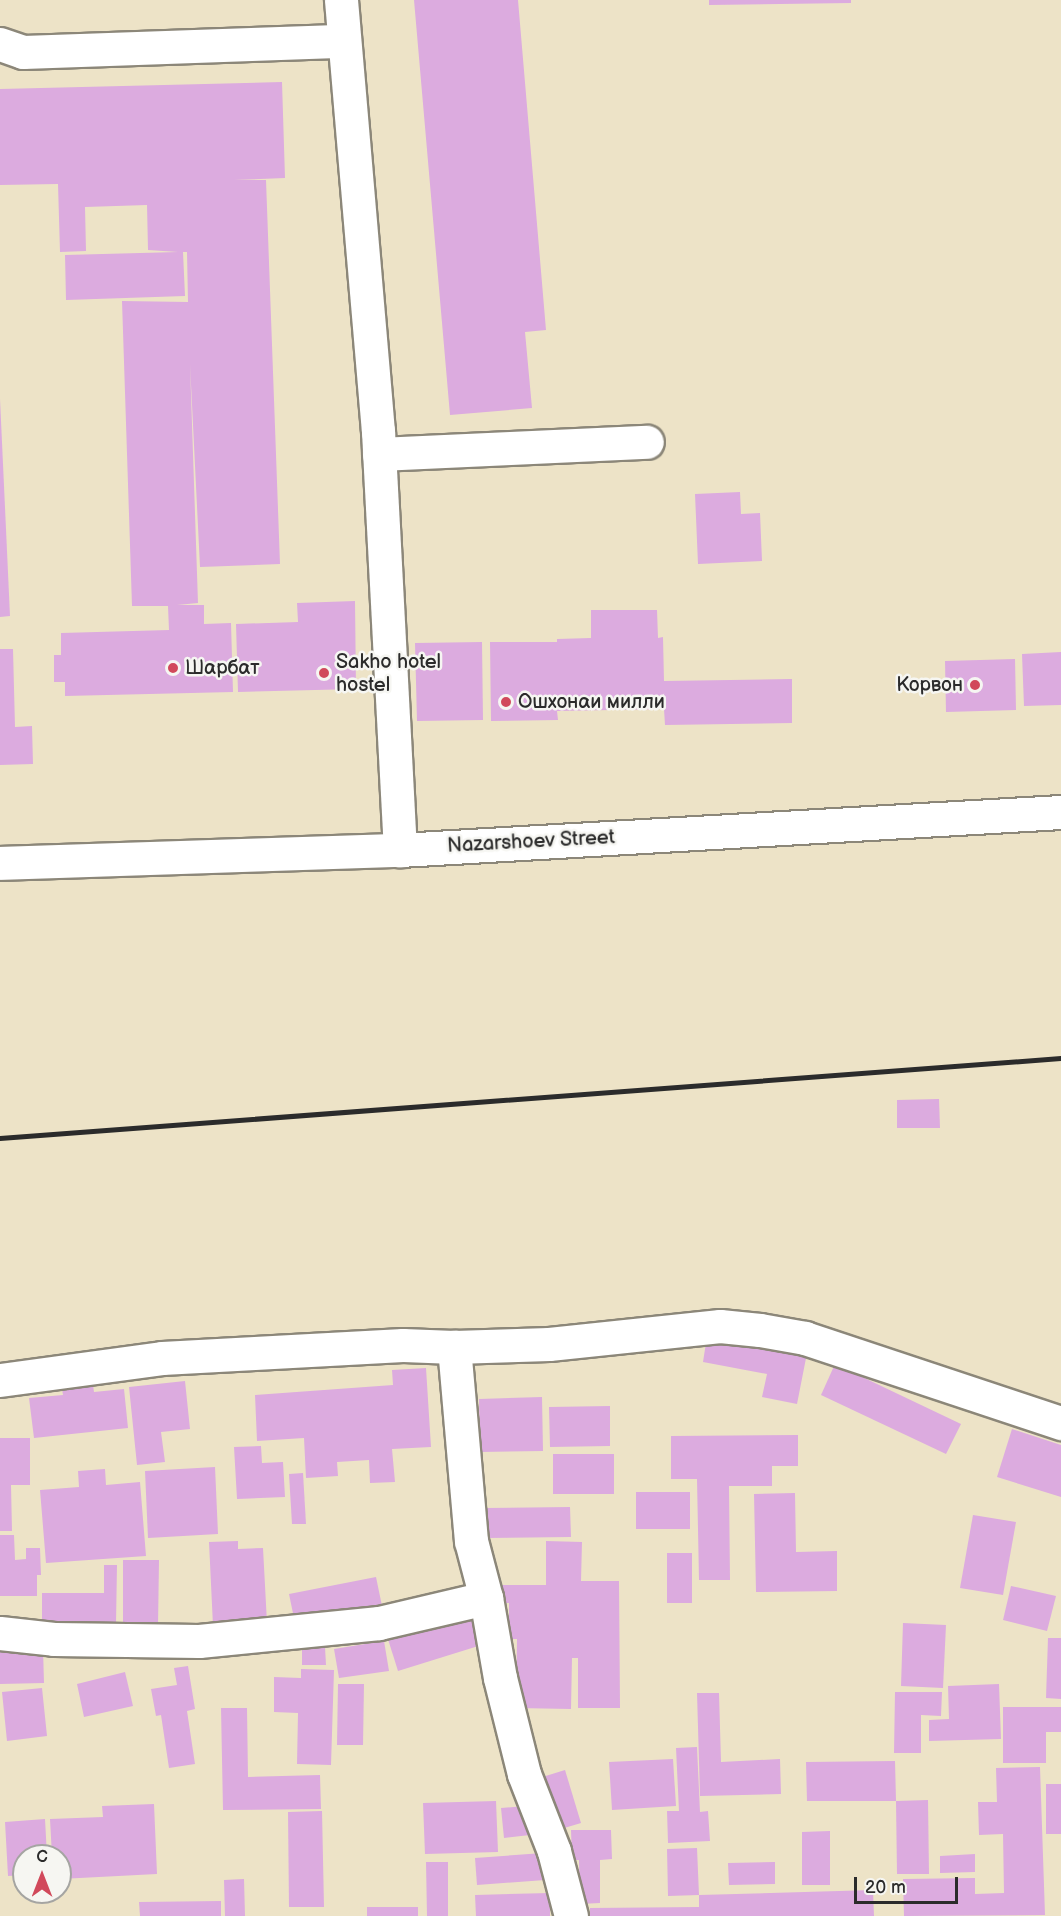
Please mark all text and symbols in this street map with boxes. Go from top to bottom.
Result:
place label: Sakho hotel hostel [336,650,441,697]
place label: Шарбат [185,656,260,680]
marker: Шарбат [166,661,180,675]
marker: Sakho hotel hostel [317,666,331,680]
place label: Корвон [896,673,963,697]
marker: Корвон [968,678,982,692]
place label: Ошхонаи милли [518,690,665,714]
marker: Ошхонаи милли [499,695,513,709]
street label: Nazarshoev Street [446,826,616,858]
north arrow [12,1844,72,1904]
text: С [36,1848,48,1867]
scale bar [857,1865,960,1903]
text: 20 m [865,1877,906,1898]

